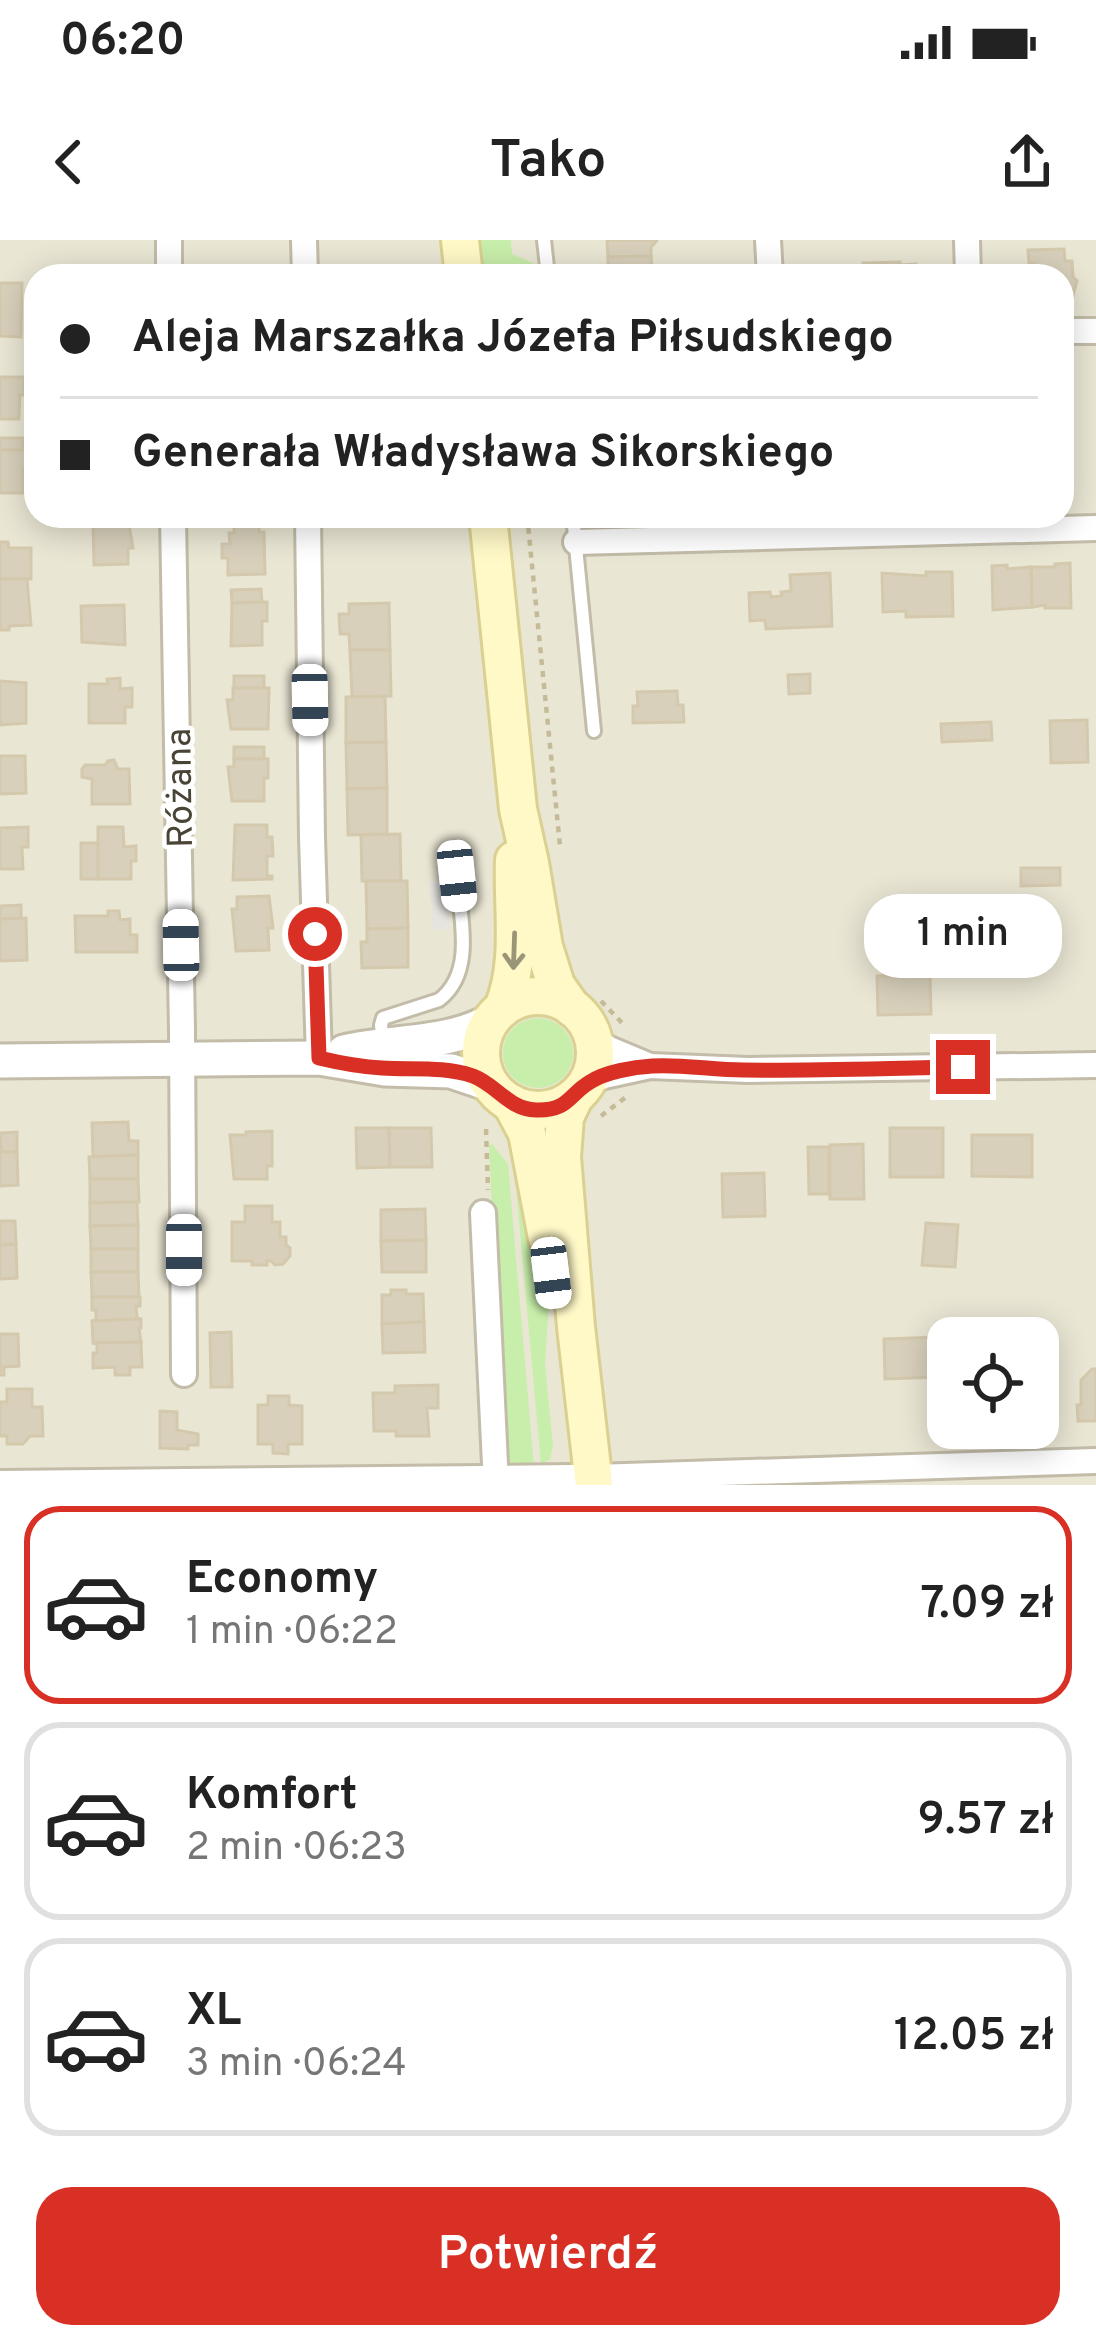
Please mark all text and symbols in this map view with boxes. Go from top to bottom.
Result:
text: 06:20 [60,14,185,71]
text: Tako [490,128,606,197]
icon: back [36,129,102,195]
icon: share [994,129,1060,195]
text: Aleja Marszałka Józefa Piłsudskiego [132,311,894,368]
text: Generała Władysława Sikorskiego [132,426,834,483]
car [291,664,329,736]
street label: Różana [158,727,206,848]
car [435,838,479,914]
callout: 1 min [864,893,1062,977]
route start [288,907,342,961]
car [162,909,200,981]
text: 1 min [917,911,1009,960]
one-way arrow [502,931,525,970]
route end [936,1040,990,1094]
car [166,1214,202,1286]
car [529,1235,573,1311]
map controls [927,1317,1059,1449]
button: locate [927,1317,1059,1449]
icon: car [42,1551,150,1659]
text: Economy [186,1552,378,1609]
text: 7.09 zł [920,1577,1054,1634]
text: 1 min · 06:22 [186,1609,398,1658]
icon: car [42,1767,150,1875]
text: Komfort [186,1768,358,1825]
text: 9.57 zł [917,1793,1054,1850]
text: 2 min · 06:23 [186,1825,407,1874]
icon: car [42,1983,150,2091]
text: XL [186,1984,241,2041]
text: 12.05 zł [894,2009,1054,2066]
text: 3 min · 06:24 [186,2041,407,2090]
button: Potwierdź [36,2187,1060,2325]

